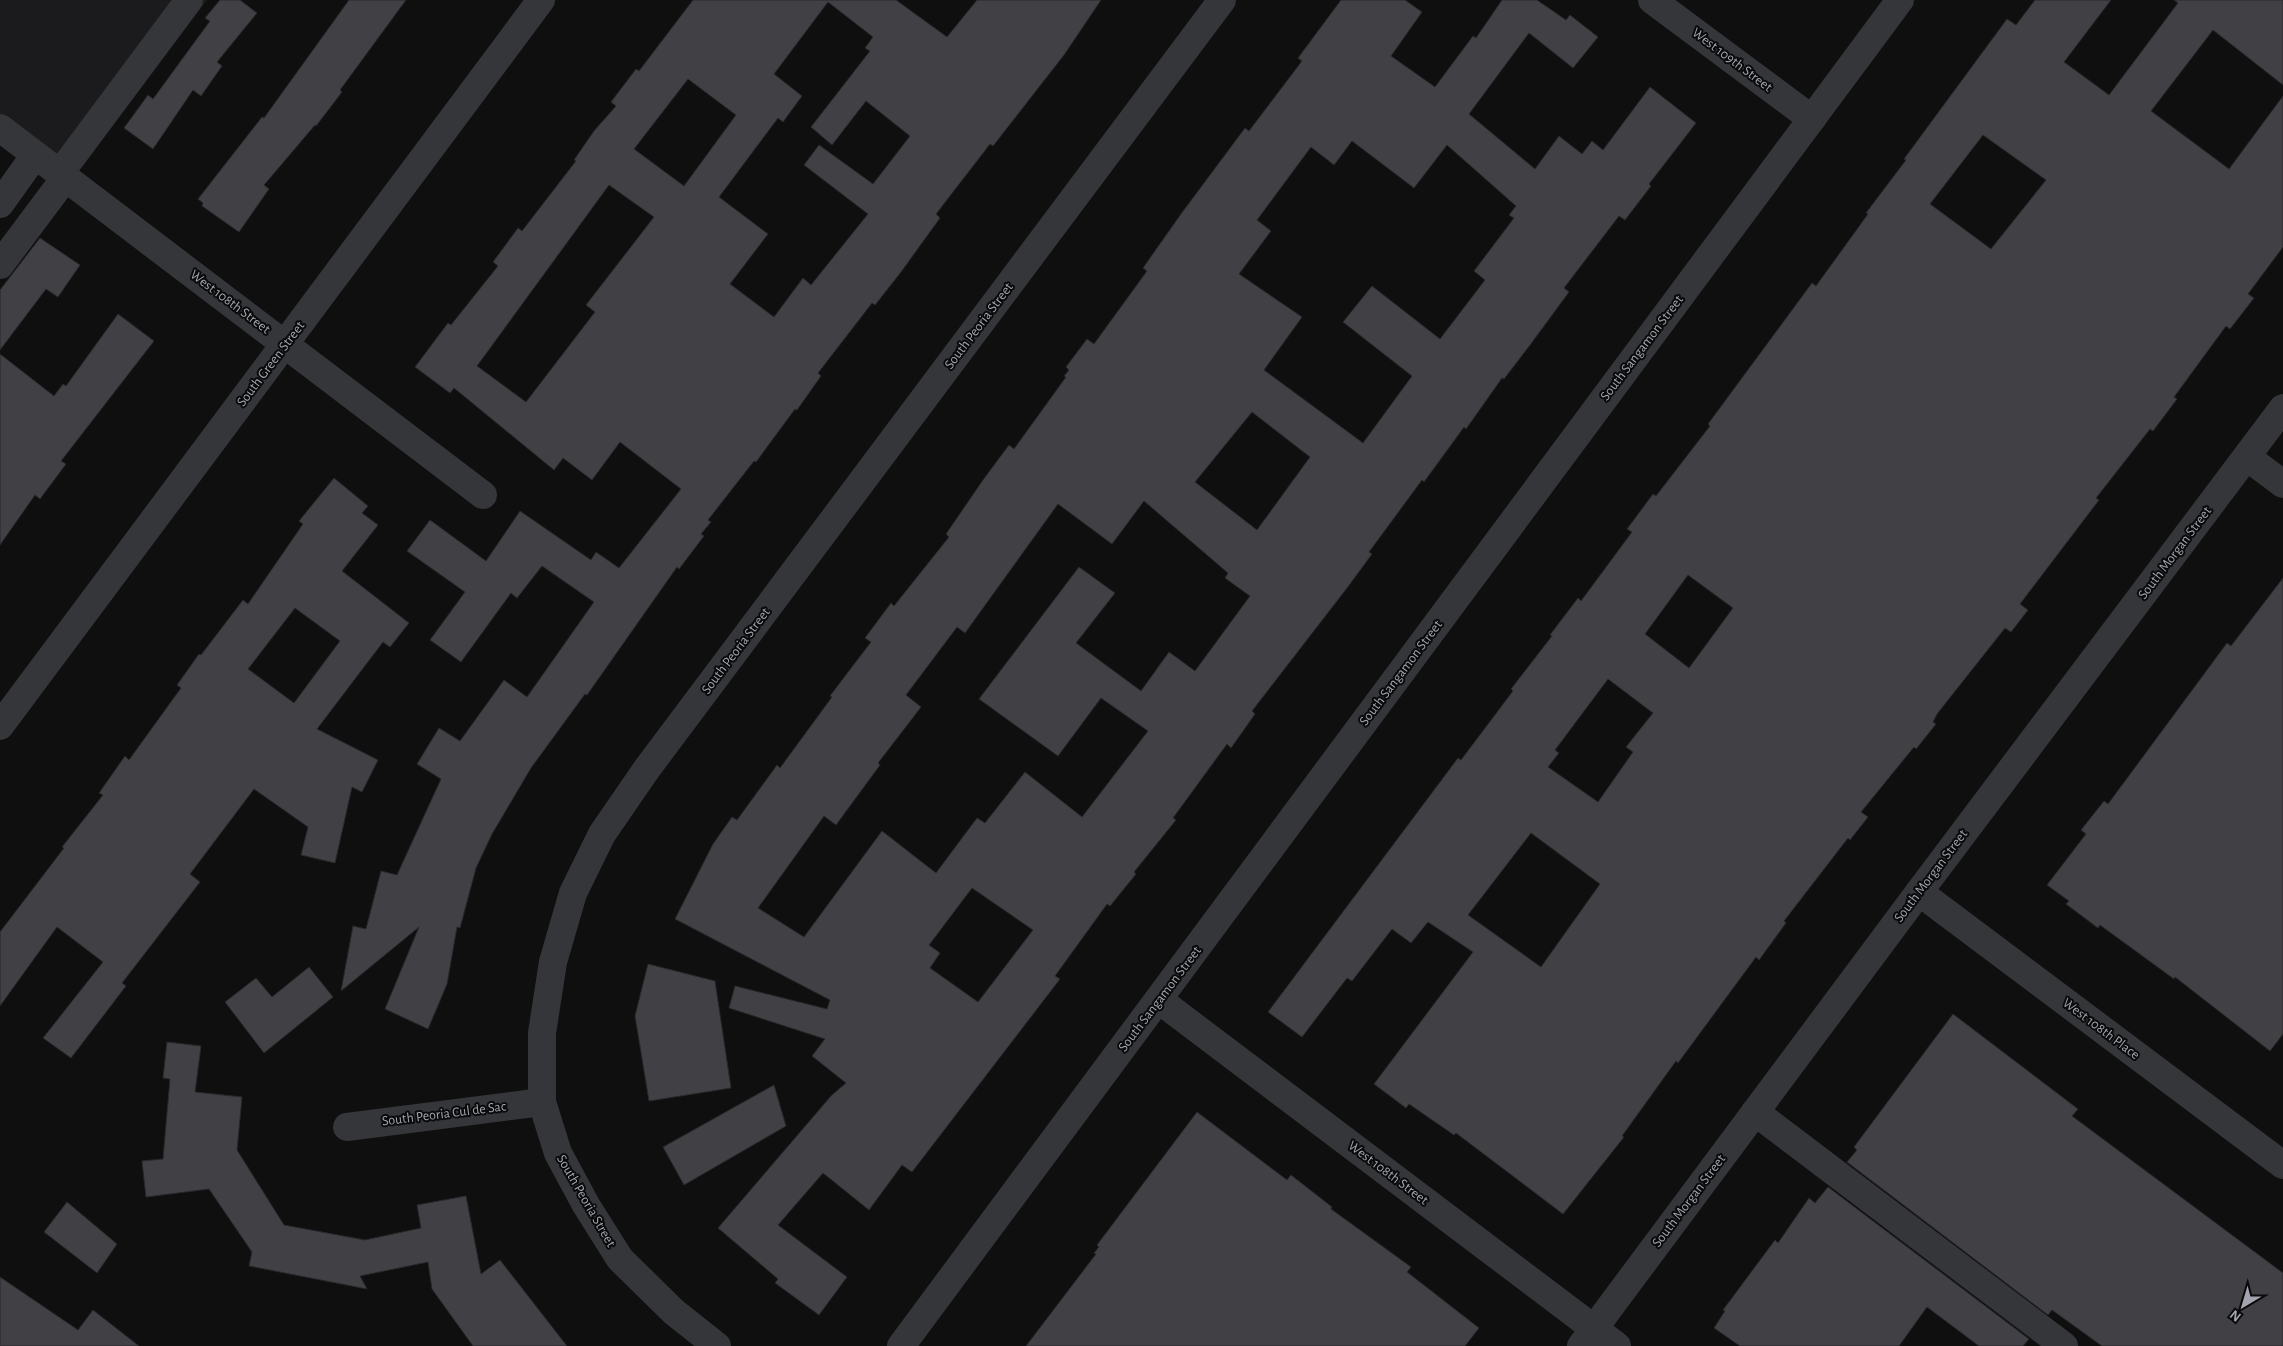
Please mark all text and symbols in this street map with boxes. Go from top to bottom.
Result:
street label: West 109th Street [1689,25,1775,95]
street label: West 108th Street [187,267,273,337]
street label: South Peoria Street [942,280,1016,372]
street label: South Sangamon Street [1598,292,1686,403]
street label: South Green Street [235,318,308,409]
street label: South Morgan Street [2136,504,2215,602]
street label: South Peoria Street [699,605,773,697]
street label: South Sangamon Street [1357,617,1445,728]
street label: South Morgan Street [1892,827,1971,925]
street label: South Sangamon Street [1116,943,1204,1054]
street label: West 108th Place [2060,996,2142,1062]
street label: South Peoria Cul de Sac [381,1099,508,1129]
street label: West 108th Street [1345,1138,1431,1208]
street label: South Morgan Street [1650,1152,1729,1250]
street label: South Peoria Street [554,1153,618,1250]
north arrow [2218,1281,2268,1331]
text: N [2227,1307,2244,1324]

